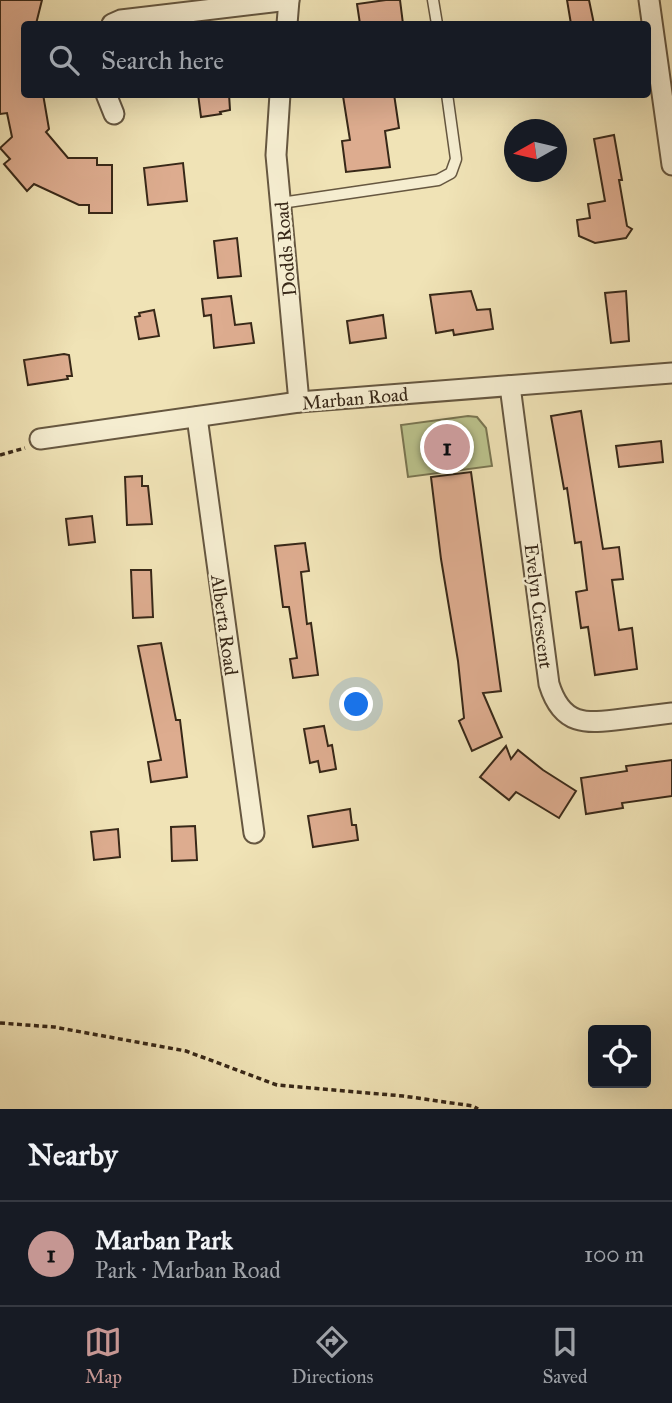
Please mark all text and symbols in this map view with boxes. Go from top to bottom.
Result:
search box [21,21,651,98]
icon: search [45,41,83,79]
text: Search here [101,44,224,76]
north arrow [504,119,567,182]
street label: Dodds Road [270,200,301,297]
street label: Marban Road [301,382,410,415]
pin: 1 [424,421,470,473]
street label: Evelyn Crescent [519,542,558,670]
street label: Alberta Road [206,572,243,677]
your location [339,687,373,721]
map controls [588,1025,651,1088]
button: locate [588,1025,651,1088]
text: Nearby [28,1137,118,1173]
text: Marban Park [95,1224,233,1256]
text: 1 [46,1240,56,1268]
text: 100 m [584,1240,644,1268]
text: Park · Marban Road [95,1256,281,1284]
tab: Map [84,1323,122,1388]
tab: Directions [291,1323,373,1388]
tab: Saved [542,1323,588,1388]

